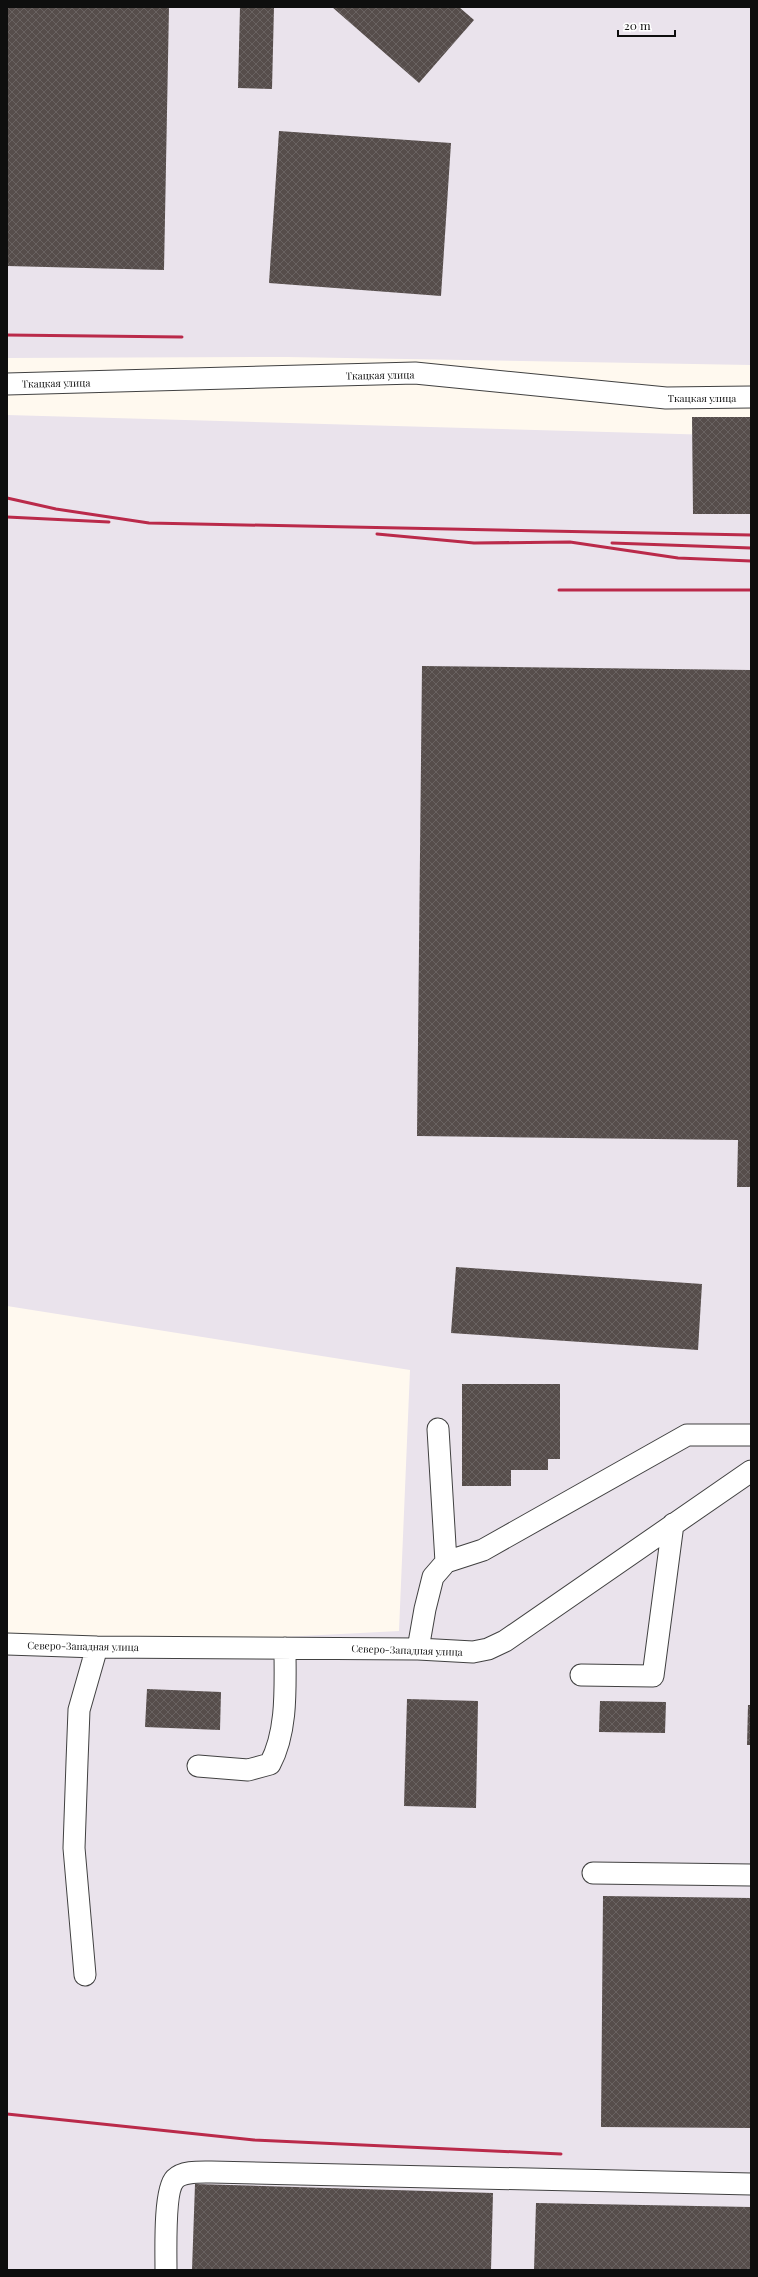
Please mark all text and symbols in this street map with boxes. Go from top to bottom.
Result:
scale bar [618,12,675,38]
text: 20 m [624,17,651,33]
street label: Ткацкая улица [346,367,414,383]
street label: Ткацкая улица [22,375,90,391]
street label: Ткацкая улица [668,391,736,405]
street label: Северо-Западная улица [27,1638,139,1654]
street label: Северо-Западная улица [351,1641,463,1659]

